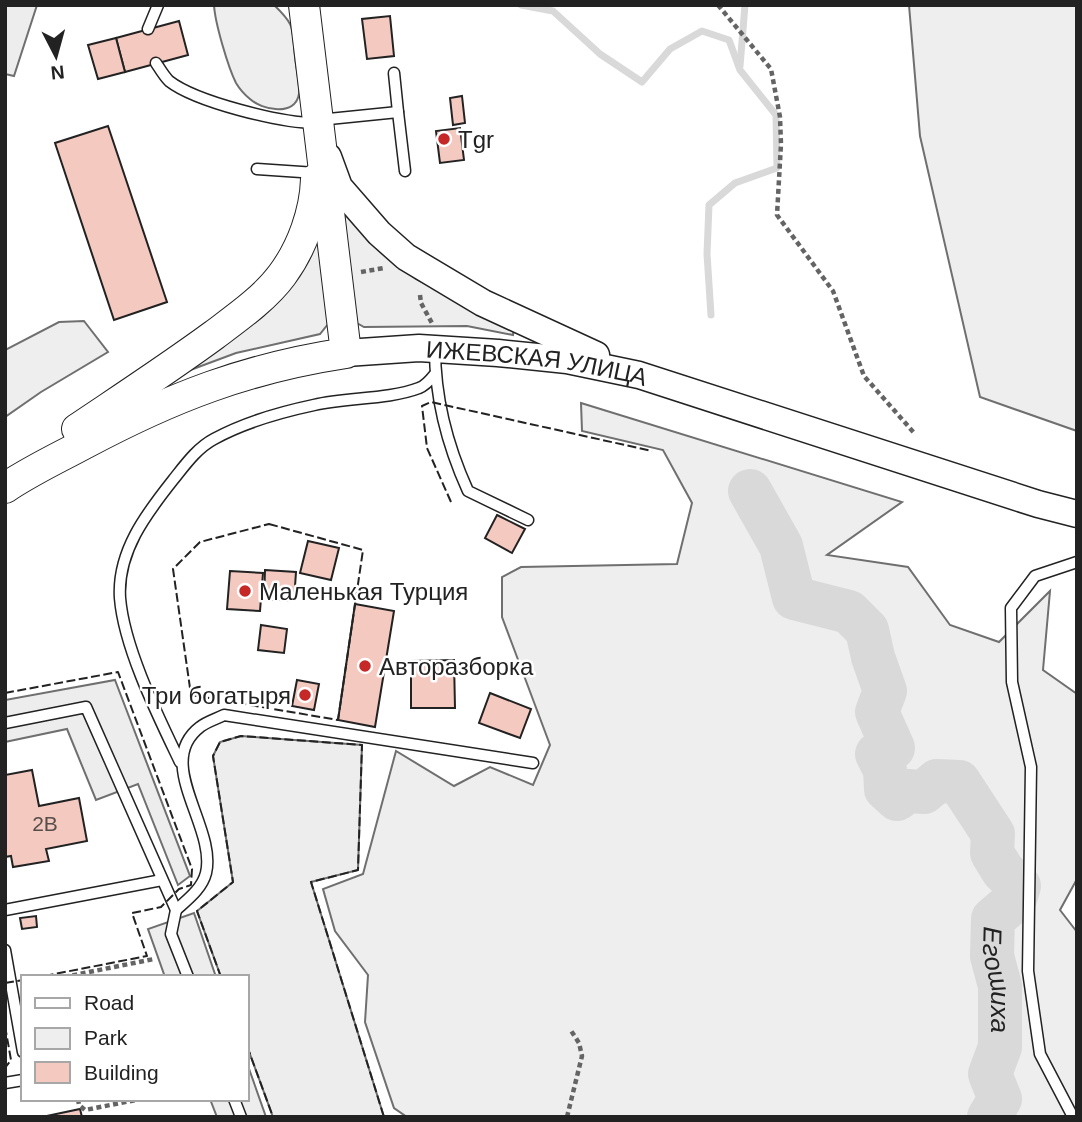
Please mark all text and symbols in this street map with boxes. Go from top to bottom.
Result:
north arrow [21,21,91,91]
text: N [50,61,66,84]
place label: Tgr [458,126,494,153]
marker: Tgr [436,131,452,147]
street label: ИЖЕВСКАЯ УЛИЦА [425,335,651,390]
place label: Маленькая Турция [259,578,468,605]
marker: Маленькая Турция [237,583,253,599]
place label: Авторазборка [379,653,534,680]
marker: Авторазборка [357,658,373,674]
place label: Три богатыря [142,682,291,709]
marker: Три богатыря [297,687,313,703]
house number: 2В [32,812,58,835]
water label: Егошиха [977,926,1016,1033]
legend [21,975,248,1101]
text: Road [84,991,134,1014]
text: Park [84,1026,128,1049]
text: Building [84,1061,159,1084]

